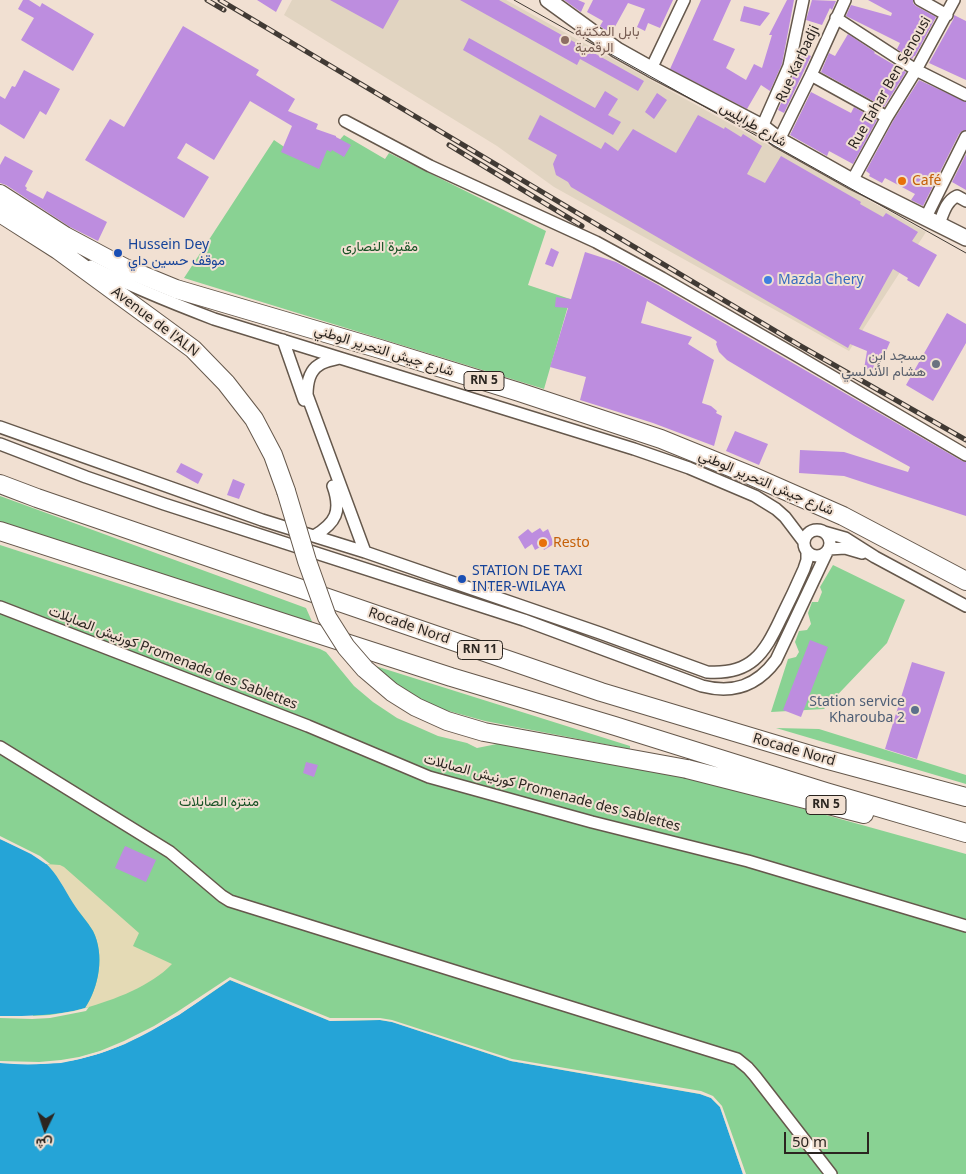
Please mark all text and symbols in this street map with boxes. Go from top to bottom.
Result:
street label: Rue Tahar Ben Senousi [845,14,935,152]
street label: Rue Karbadji [773,23,823,105]
place label: بابل المكتبة الرقمية [575,24,640,56]
marker: بابل المكتبة الرقمية [559,34,571,46]
street label: شارع طرابلس [717,99,789,151]
place label: Café [912,173,941,189]
marker: Café [896,175,908,187]
place label: Hussein Dey موقف حسين داي [128,237,225,270]
park label: مقبرة النصارى [342,239,418,255]
marker: Hussein Dey موقف حسين داي [112,247,124,259]
place label: Mazda Chery [778,272,864,288]
marker: Mazda Chery [762,274,774,286]
street label: Avenue de l'ALN [108,284,202,360]
street label: شارع جيش التحرير الوطني [312,322,456,380]
place label: مسجد ابن هشام الأندلسي [841,348,926,381]
marker: مسجد ابن هشام الأندلسي [930,358,942,370]
road number: RN 5 [464,372,504,391]
street label: شارع جيش التحرير الوطني [696,447,836,519]
place label: Resto [553,535,590,551]
marker: Resto [537,537,549,549]
place label: STATION DE TAXI INTER-WILAYA [472,563,583,596]
marker: STATION DE TAXI INTER-WILAYA [456,573,468,585]
street label: كورنيش الصابلات Promenade des Sablettes [46,603,300,713]
street label: Rocade Nord [366,604,452,648]
road number: RN 11 [458,640,502,660]
place label: Station service Kharouba 2 [809,694,905,726]
marker: Station service Kharouba 2 [909,704,921,716]
street label: Rocade Nord [751,730,837,770]
street label: كورنيش الصابلات Promenade des Sablettes [422,751,682,835]
park label: منتزه الصابلات [179,794,259,810]
road number: RN 5 [806,796,846,814]
north arrow [20,1104,70,1154]
scale bar [786,1122,871,1154]
text: 50 m [792,1131,827,1151]
text: ش [35,1134,53,1155]

